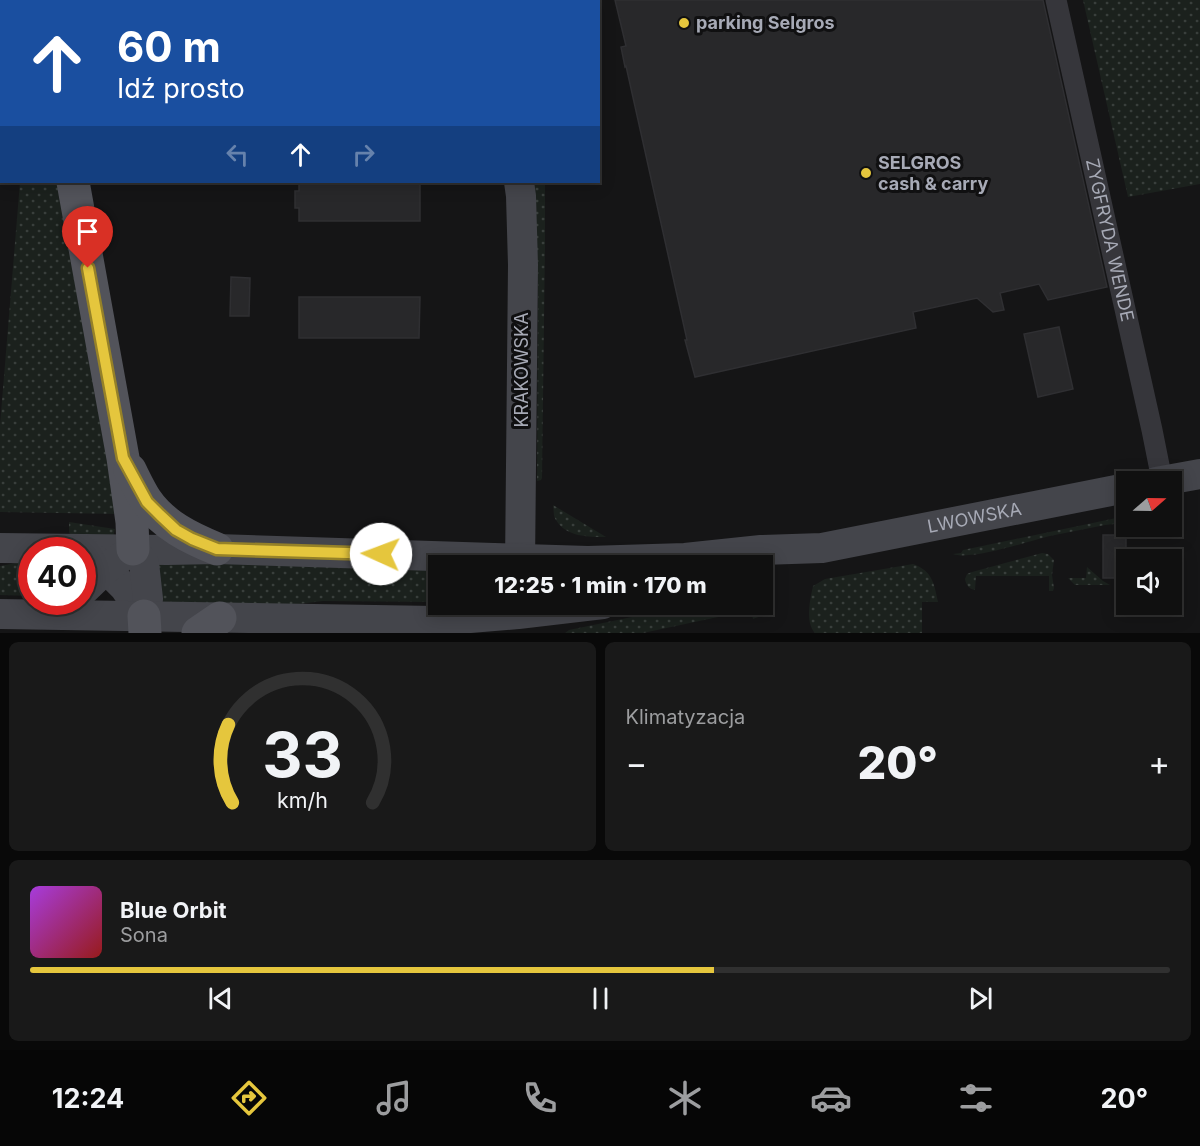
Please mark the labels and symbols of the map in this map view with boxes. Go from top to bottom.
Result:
place label: parking Selgros [696,12,835,33]
marker: parking Selgros [677,16,691,30]
place label: SELGROS cash & carry [878,152,988,194]
street label: ZYGFRYDA WENDE [1082,157,1138,323]
marker: SELGROS cash & carry [859,166,873,180]
pin [62,206,113,268]
street label: KRAKOWSKA [511,312,532,428]
north arrow [1116,471,1182,537]
street label: LWOWSKA [925,498,1023,537]
position arrow [349,522,413,586]
speed limit sign: 40 [18,537,96,615]

